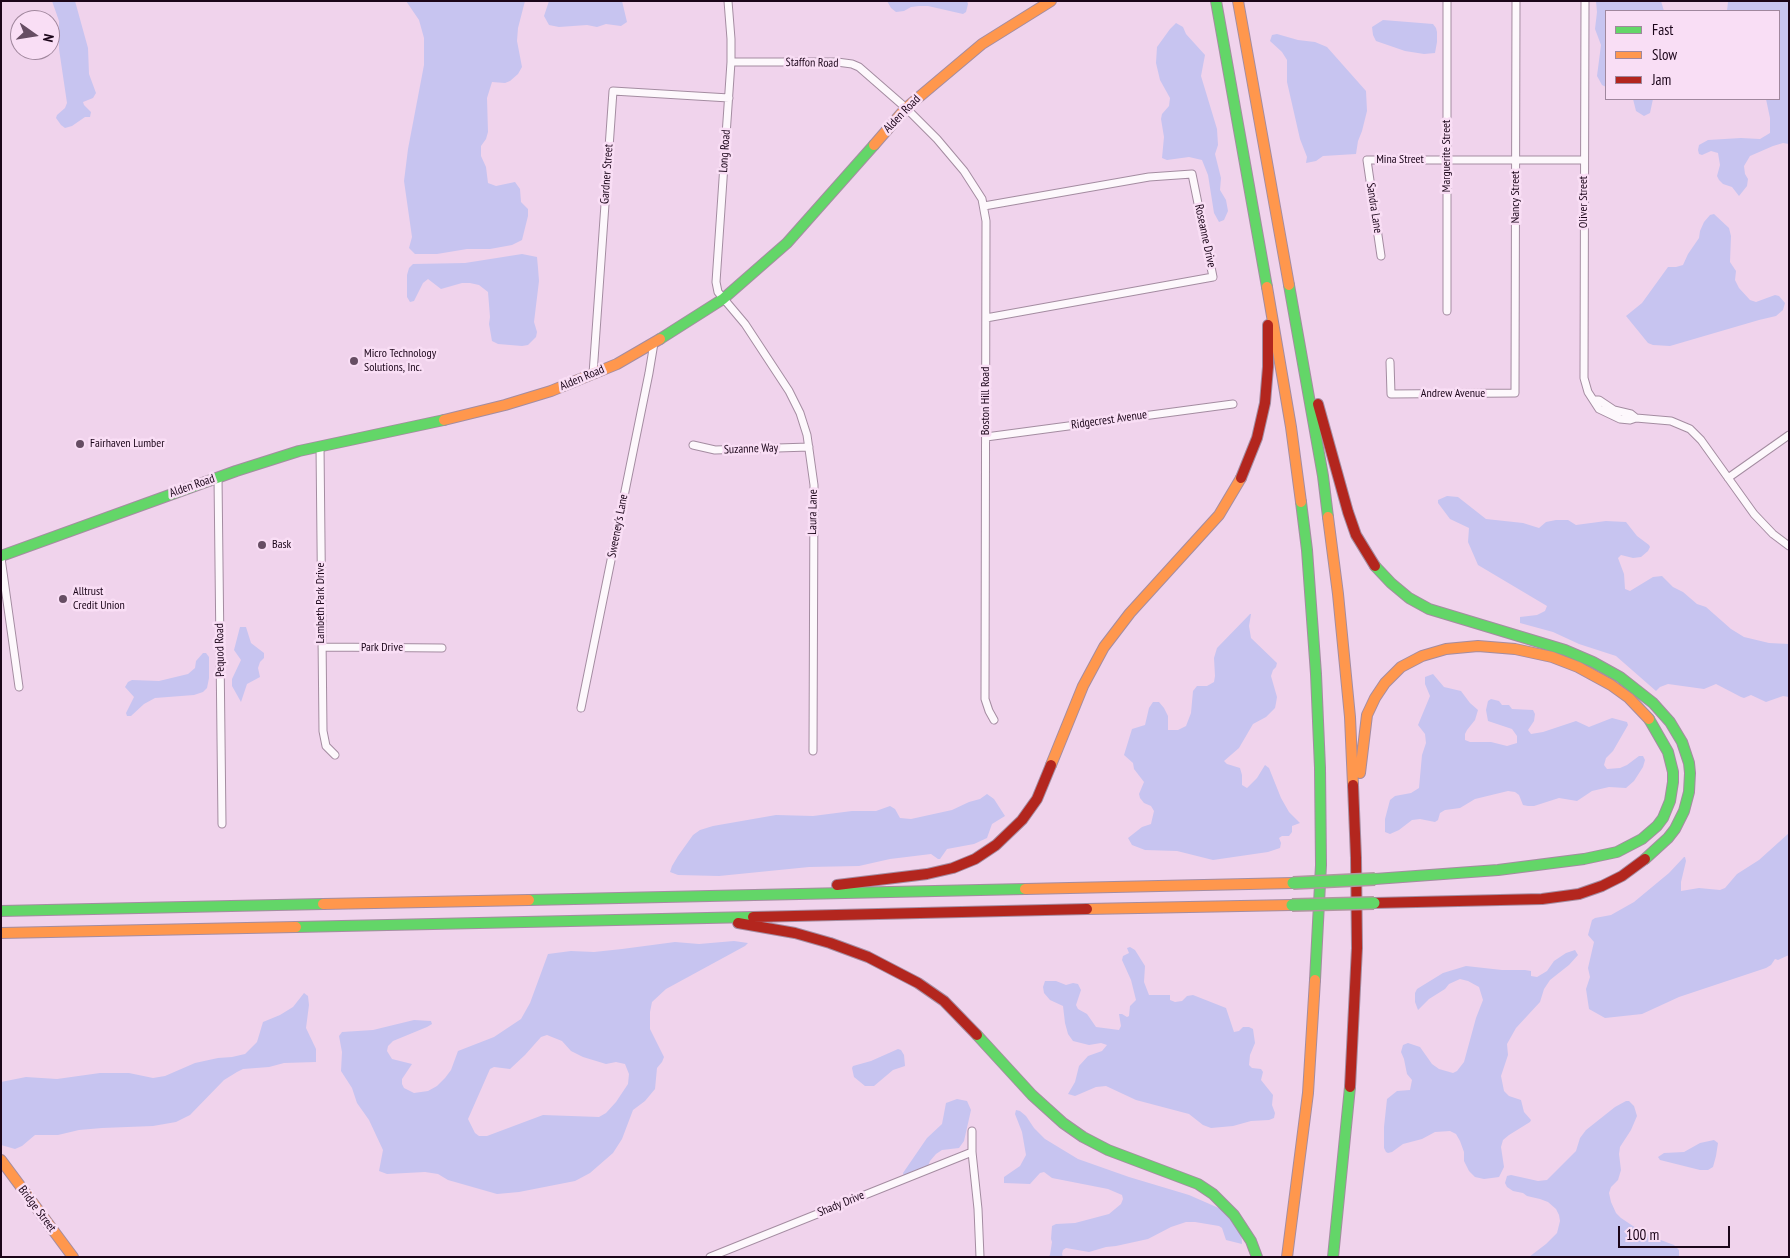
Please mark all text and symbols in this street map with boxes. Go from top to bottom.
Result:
north arrow [10,10,60,60]
legend [1605,10,1780,100]
text: Fast [1652,20,1673,39]
text: N [39,32,58,44]
text: Slow [1652,45,1677,64]
street label: Staffon Road [785,55,839,71]
text: Jam [1652,70,1671,89]
street label: Alden Road [881,92,923,136]
street label: Marguerite Street [1440,120,1454,192]
street label: Long Road [716,129,734,173]
street label: Gardner Street [598,144,616,204]
street label: Mina Street [1376,153,1424,167]
street label: Nancy Street [1509,171,1523,223]
street label: Oliver Street [1577,176,1591,228]
street label: Sandra Lane [1363,182,1385,234]
street label: Roseanne Drive [1191,203,1219,269]
place label: Micro Technology Solutions, Inc. [364,347,436,375]
marker: Micro Technology Solutions, Inc. [348,355,360,367]
street label: Alden Road [558,362,606,394]
street label: Boston Hill Road [979,367,993,435]
street label: Andrew Avenue [1421,387,1485,401]
street label: Ridgecrest Avenue [1070,408,1148,432]
place label: Fairhaven Lumber [90,437,164,451]
marker: Fairhaven Lumber [74,438,86,450]
street label: Suzanne Way [724,441,778,457]
street label: Alden Road [167,472,217,500]
street label: Laura Lane [805,489,821,535]
street label: Sweeney's Lane [605,493,631,559]
place label: Bask [272,538,291,552]
marker: Bask [256,539,268,551]
street label: Lambeth Park Drive [314,563,328,643]
place label: Alltrust Credit Union [73,585,125,613]
marker: Alltrust Credit Union [57,593,69,605]
street label: Pequod Road [212,623,228,677]
street label: Park Drive [361,641,403,655]
street label: Bridge Street [15,1183,59,1235]
street label: Shady Drive [815,1188,867,1220]
scale bar [1620,1216,1732,1248]
text: 100 m [1626,1225,1659,1244]

